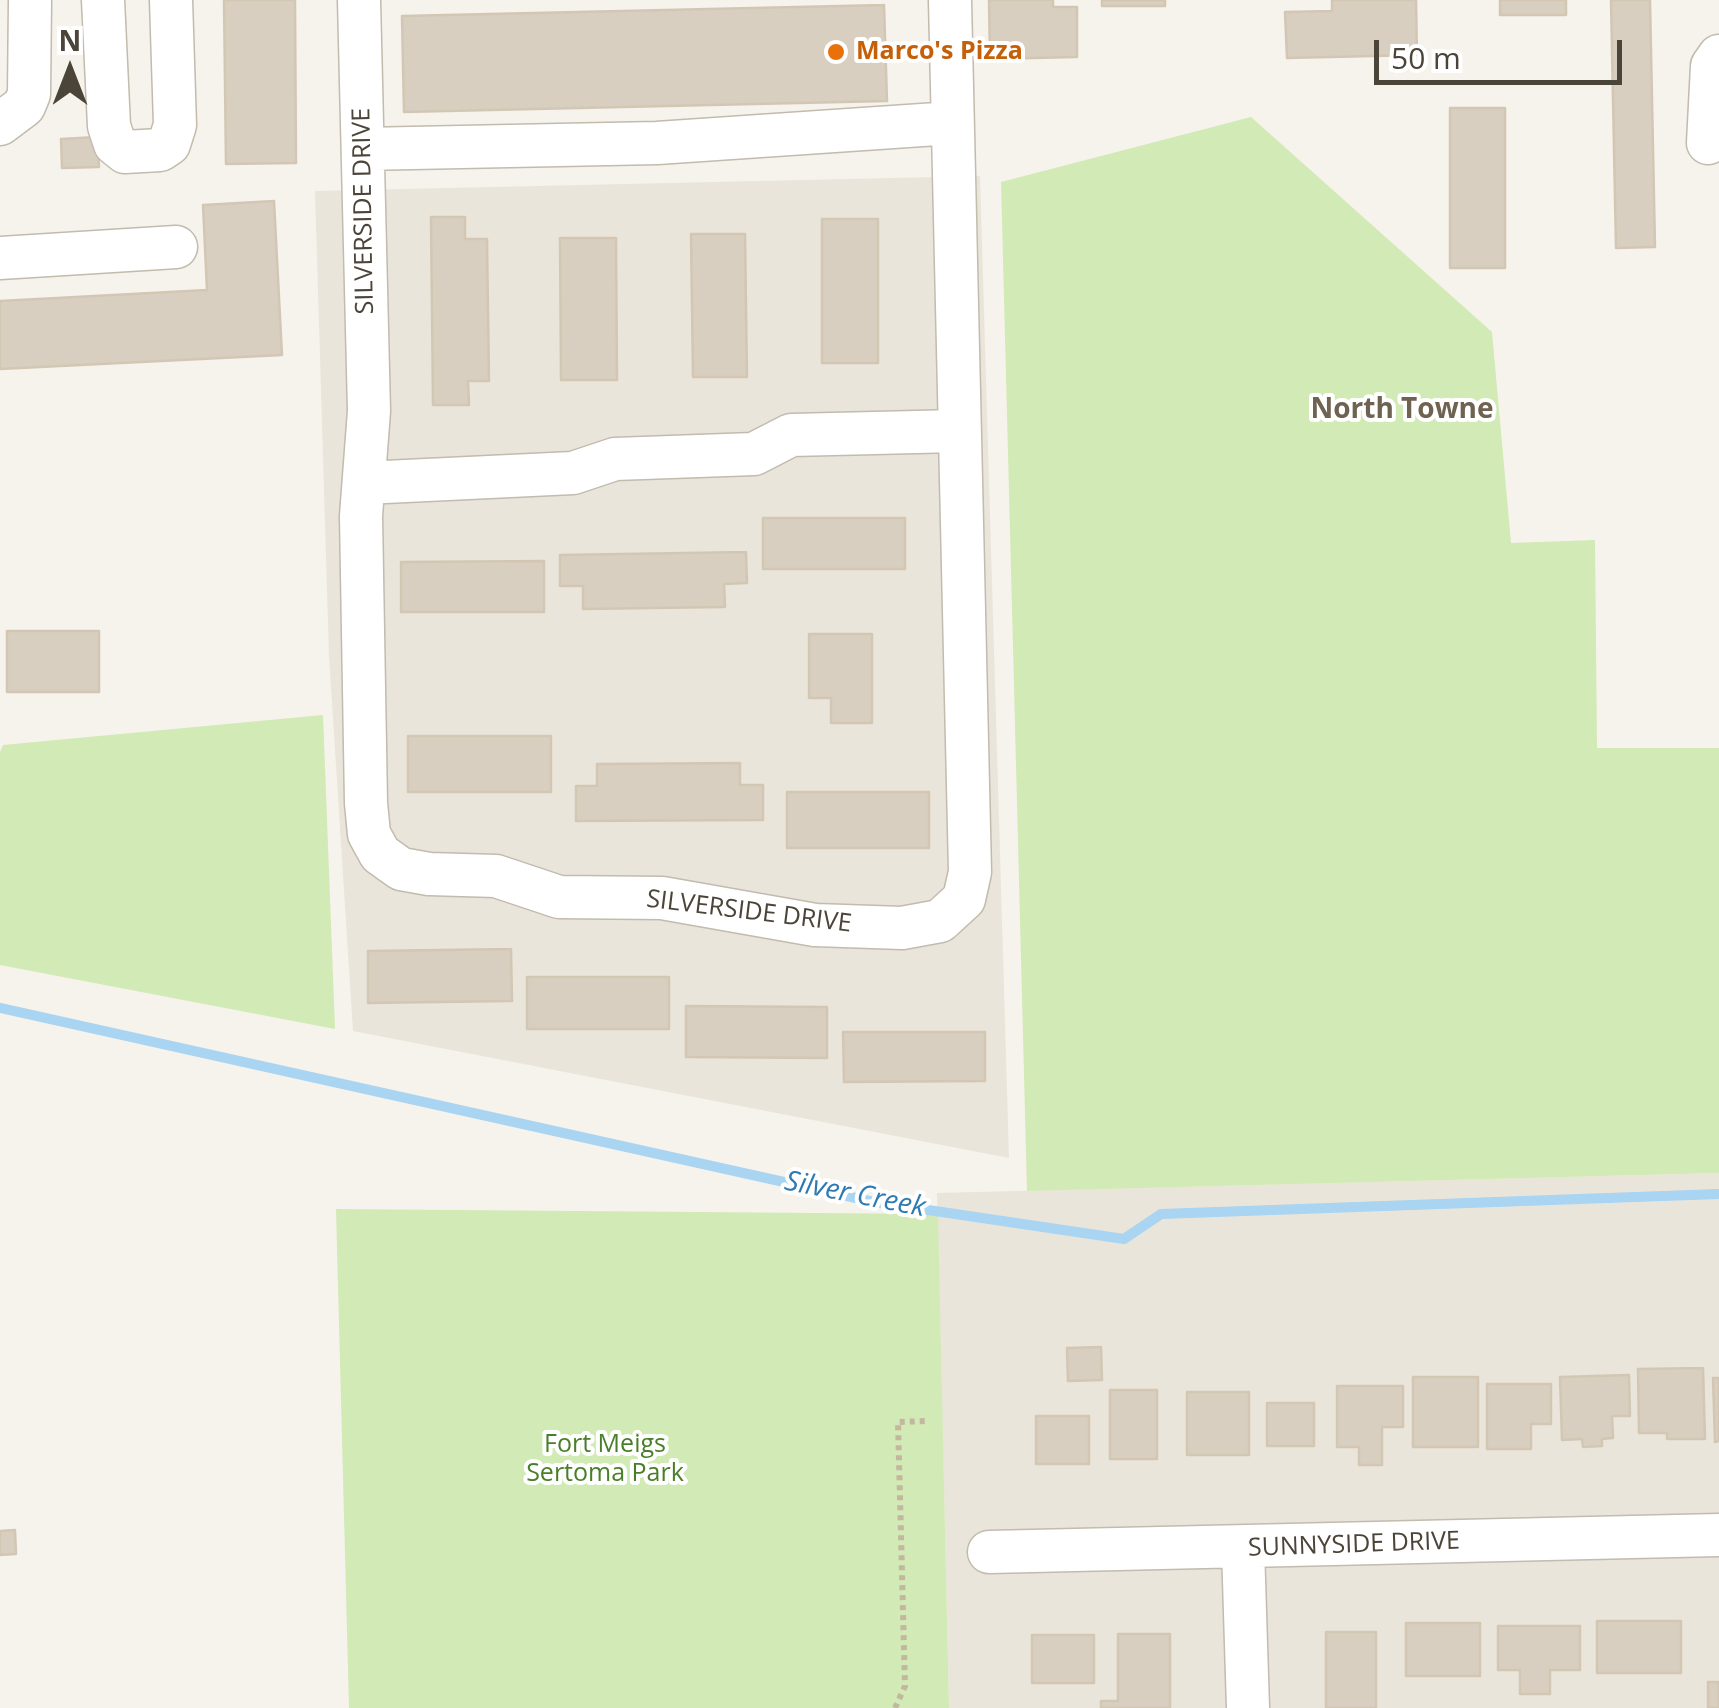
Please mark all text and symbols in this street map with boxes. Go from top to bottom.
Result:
north arrow [20,20,120,120]
scale bar [1379,20,1626,82]
text: N [59,21,81,59]
place label: Marco's Pizza [856,37,1023,67]
text: 50 m [1391,37,1461,78]
marker: Marco's Pizza [825,41,847,63]
street label: SILVERSIDE DRIVE [347,107,381,315]
district label: North Towne [1310,393,1494,427]
street label: SILVERSIDE DRIVE [645,885,853,939]
water label: Silver Creek [782,1165,928,1225]
park label: Fort Meigs Sertoma Park [526,1430,684,1489]
street label: SUNNYSIDE DRIVE [1247,1526,1461,1564]

